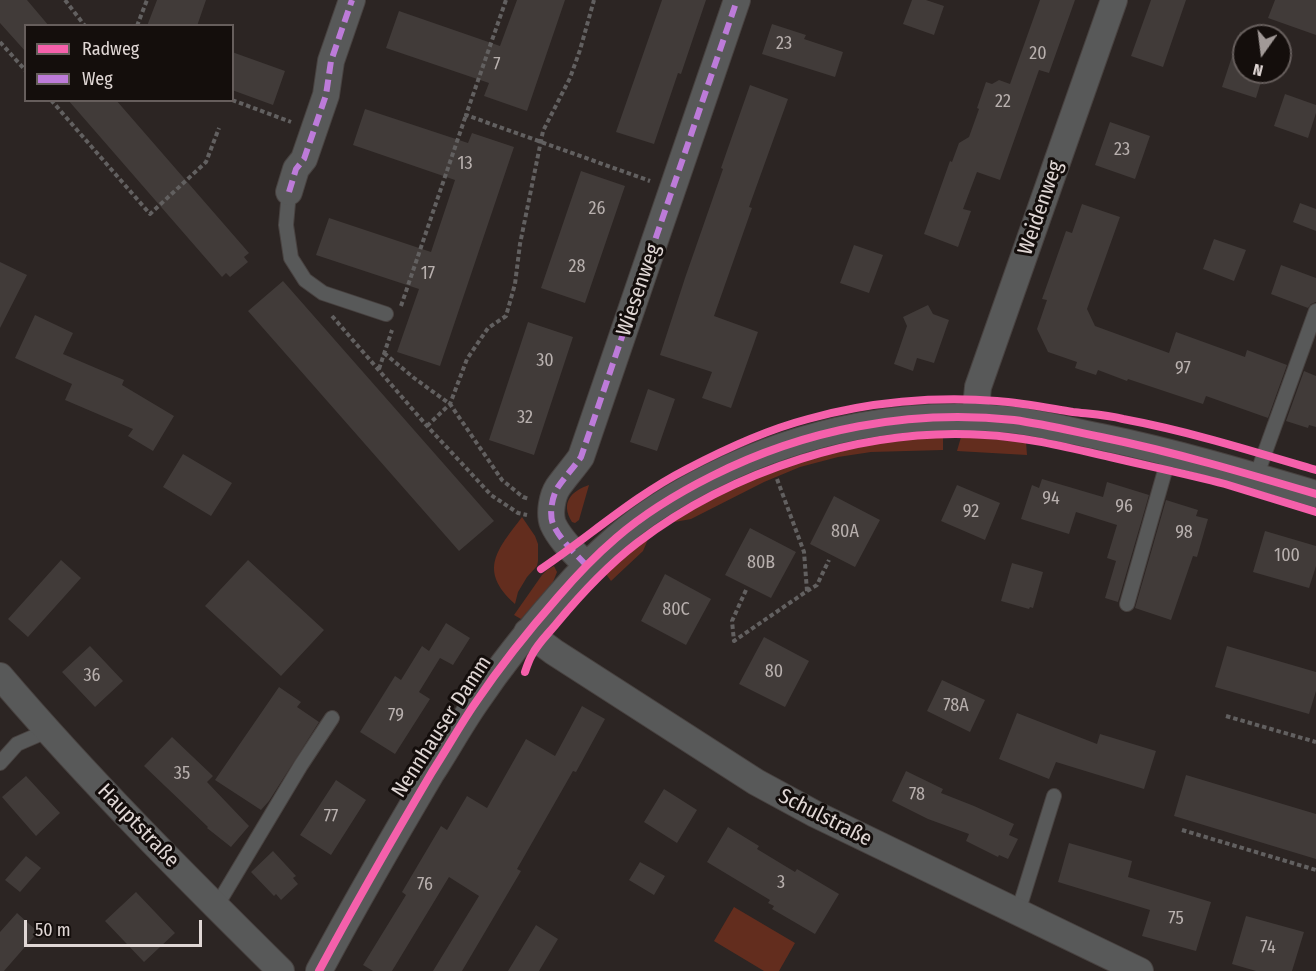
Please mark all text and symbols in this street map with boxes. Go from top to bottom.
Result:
legend [24,24,234,102]
north arrow [1232,24,1292,84]
house number: 23 [776,33,792,55]
text: Radweg [82,38,139,60]
house number: 20 [1029,43,1047,65]
house number: 7 [493,54,501,76]
text: N [1251,60,1265,80]
text: Weg [82,68,113,90]
house number: 22 [995,91,1011,113]
house number: 23 [1114,139,1130,161]
house number: 13 [457,153,473,175]
street label: Weidenweg [1013,158,1069,258]
house number: 26 [589,198,605,220]
street label: Wiesenweg [611,241,667,339]
house number: 28 [569,256,585,278]
house number: 17 [421,263,435,285]
house number: 30 [536,350,554,372]
house number: 97 [1175,358,1191,380]
house number: 32 [517,407,533,429]
house number: 94 [1042,488,1060,510]
house number: 96 [1115,496,1133,518]
house number: 92 [963,501,979,523]
house number: 80A [831,521,859,543]
house number: 98 [1175,522,1193,544]
house number: 100 [1274,545,1300,567]
house number: 80B [747,552,775,574]
house number: 80C [662,599,690,621]
street label: Nennhauser Damm [387,651,497,803]
house number: 80 [765,661,783,683]
house number: 36 [83,665,101,687]
house number: 78A [943,695,969,717]
house number: 79 [388,705,404,727]
house number: 35 [174,763,190,785]
street label: Hauptstraße [92,779,184,873]
street label: Schulstraße [774,784,876,852]
house number: 78 [909,784,925,806]
house number: 77 [324,806,338,828]
house number: 3 [777,872,785,894]
house number: 76 [417,874,433,896]
scale bar [27,908,206,946]
house number: 75 [1168,908,1184,930]
text: 50 m [35,919,71,941]
house number: 74 [1260,937,1276,959]

